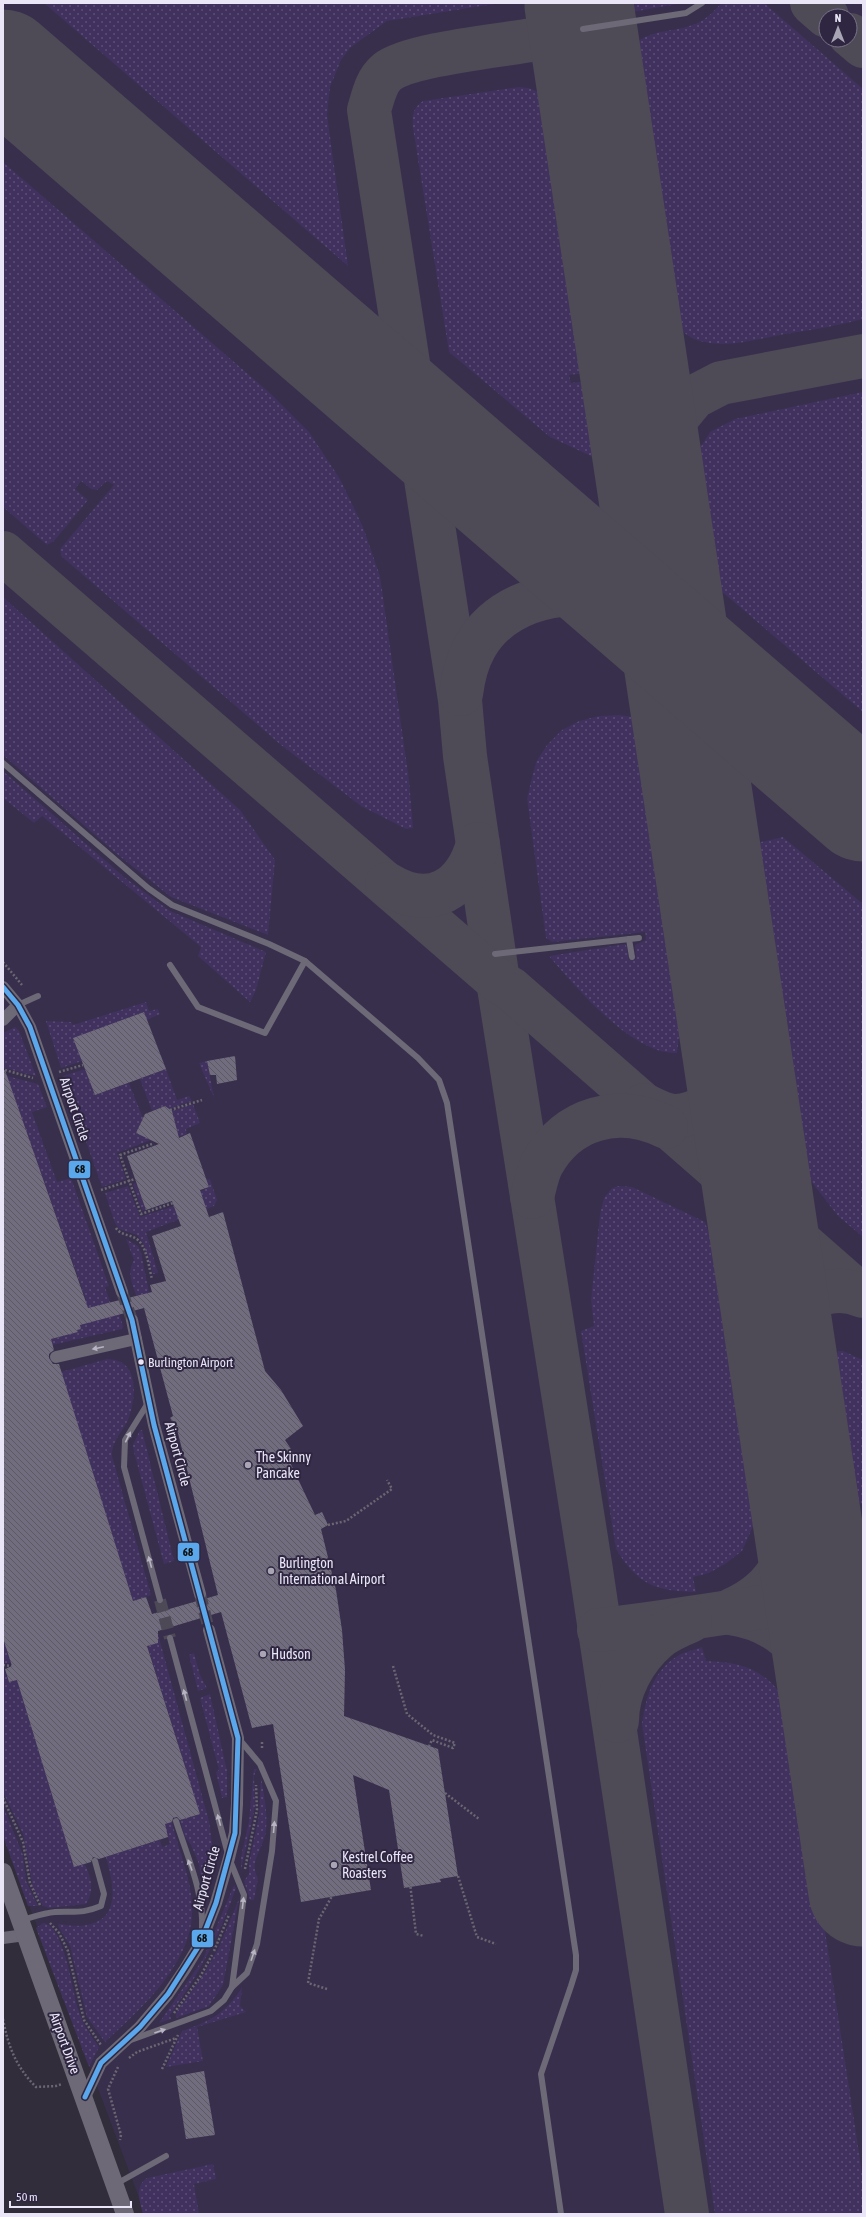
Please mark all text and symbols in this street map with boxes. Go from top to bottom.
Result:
north arrow [818,8,858,48]
text: N [835,12,841,24]
street label: Airport Circle [57,1075,93,1143]
line badge: 68 [68,1160,91,1179]
text: 68 [75,1163,85,1175]
one-way arrow [92,1345,104,1351]
place label: Burlington Airport [148,1355,234,1370]
marker: Burlington Airport [136,1357,146,1367]
street label: Airport Circle [162,1420,194,1488]
one-way arrow [125,1431,131,1443]
place label: The Skinny Pancake [256,1449,311,1481]
marker: The Skinny Pancake [243,1460,253,1470]
line badge: 68 [177,1542,200,1562]
text: 68 [183,1546,193,1558]
place label: Burlington International Airport [279,1555,385,1587]
one-way arrow [147,1556,153,1568]
marker: Burlington International Airport [266,1566,276,1576]
place label: Hudson [271,1646,311,1662]
marker: Hudson [258,1649,268,1659]
one-way arrow [182,1689,188,1701]
one-way arrow [216,1814,222,1826]
one-way arrow [271,1821,277,1833]
street label: Airport Circle [189,1844,223,1912]
place label: Kestrel Coffee Roasters [342,1849,413,1881]
one-way arrow [187,1859,193,1871]
marker: Kestrel Coffee Roasters [329,1860,339,1870]
one-way arrow [240,1897,246,1909]
line badge: 68 [191,1929,214,1948]
text: 68 [197,1932,207,1944]
one-way arrow [250,1949,256,1961]
street label: Airport Drive [46,2010,84,2076]
one-way arrow [154,2028,166,2034]
scale bar [10,2183,131,2209]
text: 50 m [16,2190,38,2204]

